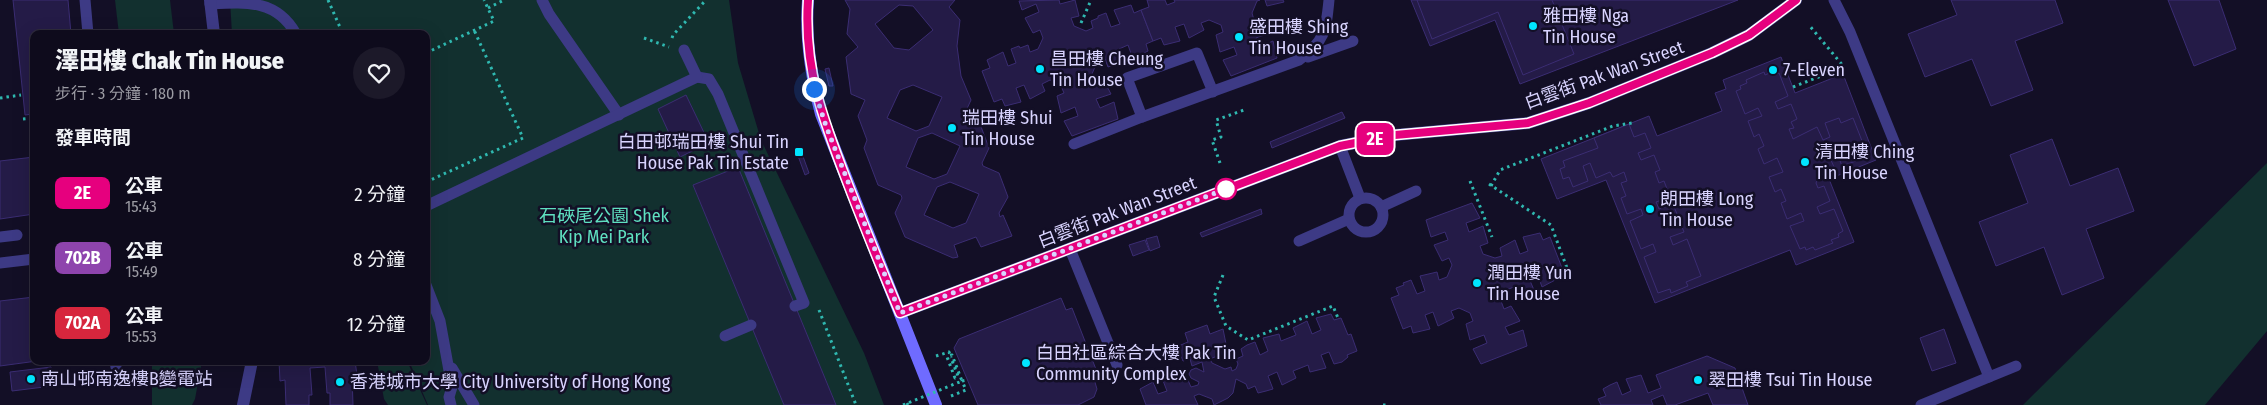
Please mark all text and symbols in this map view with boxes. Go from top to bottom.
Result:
place label: 雅田樓 Nga Tin House [1543,5,1629,48]
place label: 盛田樓 Shing Tin House [1249,16,1349,59]
marker: 雅田樓 Nga Tin House [1527,20,1539,32]
marker: 盛田樓 Shing Tin House [1233,31,1245,43]
street label: 白雲街 Pak Wan Street [1521,36,1687,114]
text: 澤田樓 Chak Tin House [55,47,284,75]
button: heart [353,47,405,99]
place label: 昌田樓 Cheung Tin House [1050,48,1163,91]
place label: 7-Eleven [1783,59,1845,81]
marker: 昌田樓 Cheung Tin House [1034,63,1046,75]
marker: 7-Eleven [1767,64,1779,76]
your location [802,77,827,102]
text: 步行 · 3 分鐘 · 180 m [55,84,190,103]
place label: 瑞田樓 Shui Tin House [962,107,1053,150]
marker: 瑞田樓 Shui Tin House [946,122,958,134]
line badge: 2E [1352,123,1398,155]
text: 發車時間 [55,126,131,149]
text: 2E [1367,128,1383,150]
place label: 白田邨瑞田樓 Shui Tin House Pak Tin Estate [618,131,789,174]
place label: 清田樓 Ching Tin House [1815,141,1915,184]
marker: 白田邨瑞田樓 Shui Tin House Pak Tin Estate [793,146,805,158]
marker: 清田樓 Ching Tin House [1799,156,1811,168]
street label: 白雲街 Pak Wan Street [1035,172,1199,252]
text: 公車 [125,174,163,197]
unlabelled marker [1215,178,1237,200]
text: 2E [74,182,91,204]
text: 2 分鐘 [354,183,405,206]
place label: 朗田樓 Long Tin House [1660,188,1754,231]
text: 15:43 [125,197,157,216]
marker: 朗田樓 Long Tin House [1644,203,1656,215]
park label: 石硤尾公園 Shek Kip Mei Park [539,205,670,248]
text: 公車 [126,239,164,262]
text: 702B [65,247,101,269]
text: 8 分鐘 [353,248,405,271]
text: 15:49 [126,262,158,281]
place label: 潤田樓 Yun Tin House [1487,262,1572,305]
marker: 潤田樓 Yun Tin House [1471,277,1483,289]
text: 公車 [125,304,163,327]
text: 702A [65,312,100,334]
text: 12 分鐘 [347,313,405,336]
text: 15:53 [125,327,157,346]
place label: 白田社區綜合大樓 Pak Tin Community Complex [1036,342,1237,385]
marker: 白田社區綜合大樓 Pak Tin Community Complex [1020,357,1032,369]
place label: 南山邨南逸樓B變電站 [41,368,213,390]
place label: 翠田樓 Tsui Tin House [1708,369,1873,391]
place label: 香港城市大學 City University of Hong Kong [350,371,671,393]
marker: 南山邨南逸樓B變電站 [25,373,37,385]
marker: 翠田樓 Tsui Tin House [1692,374,1704,386]
marker: 香港城市大學 City University of Hong Kong [334,376,346,388]

